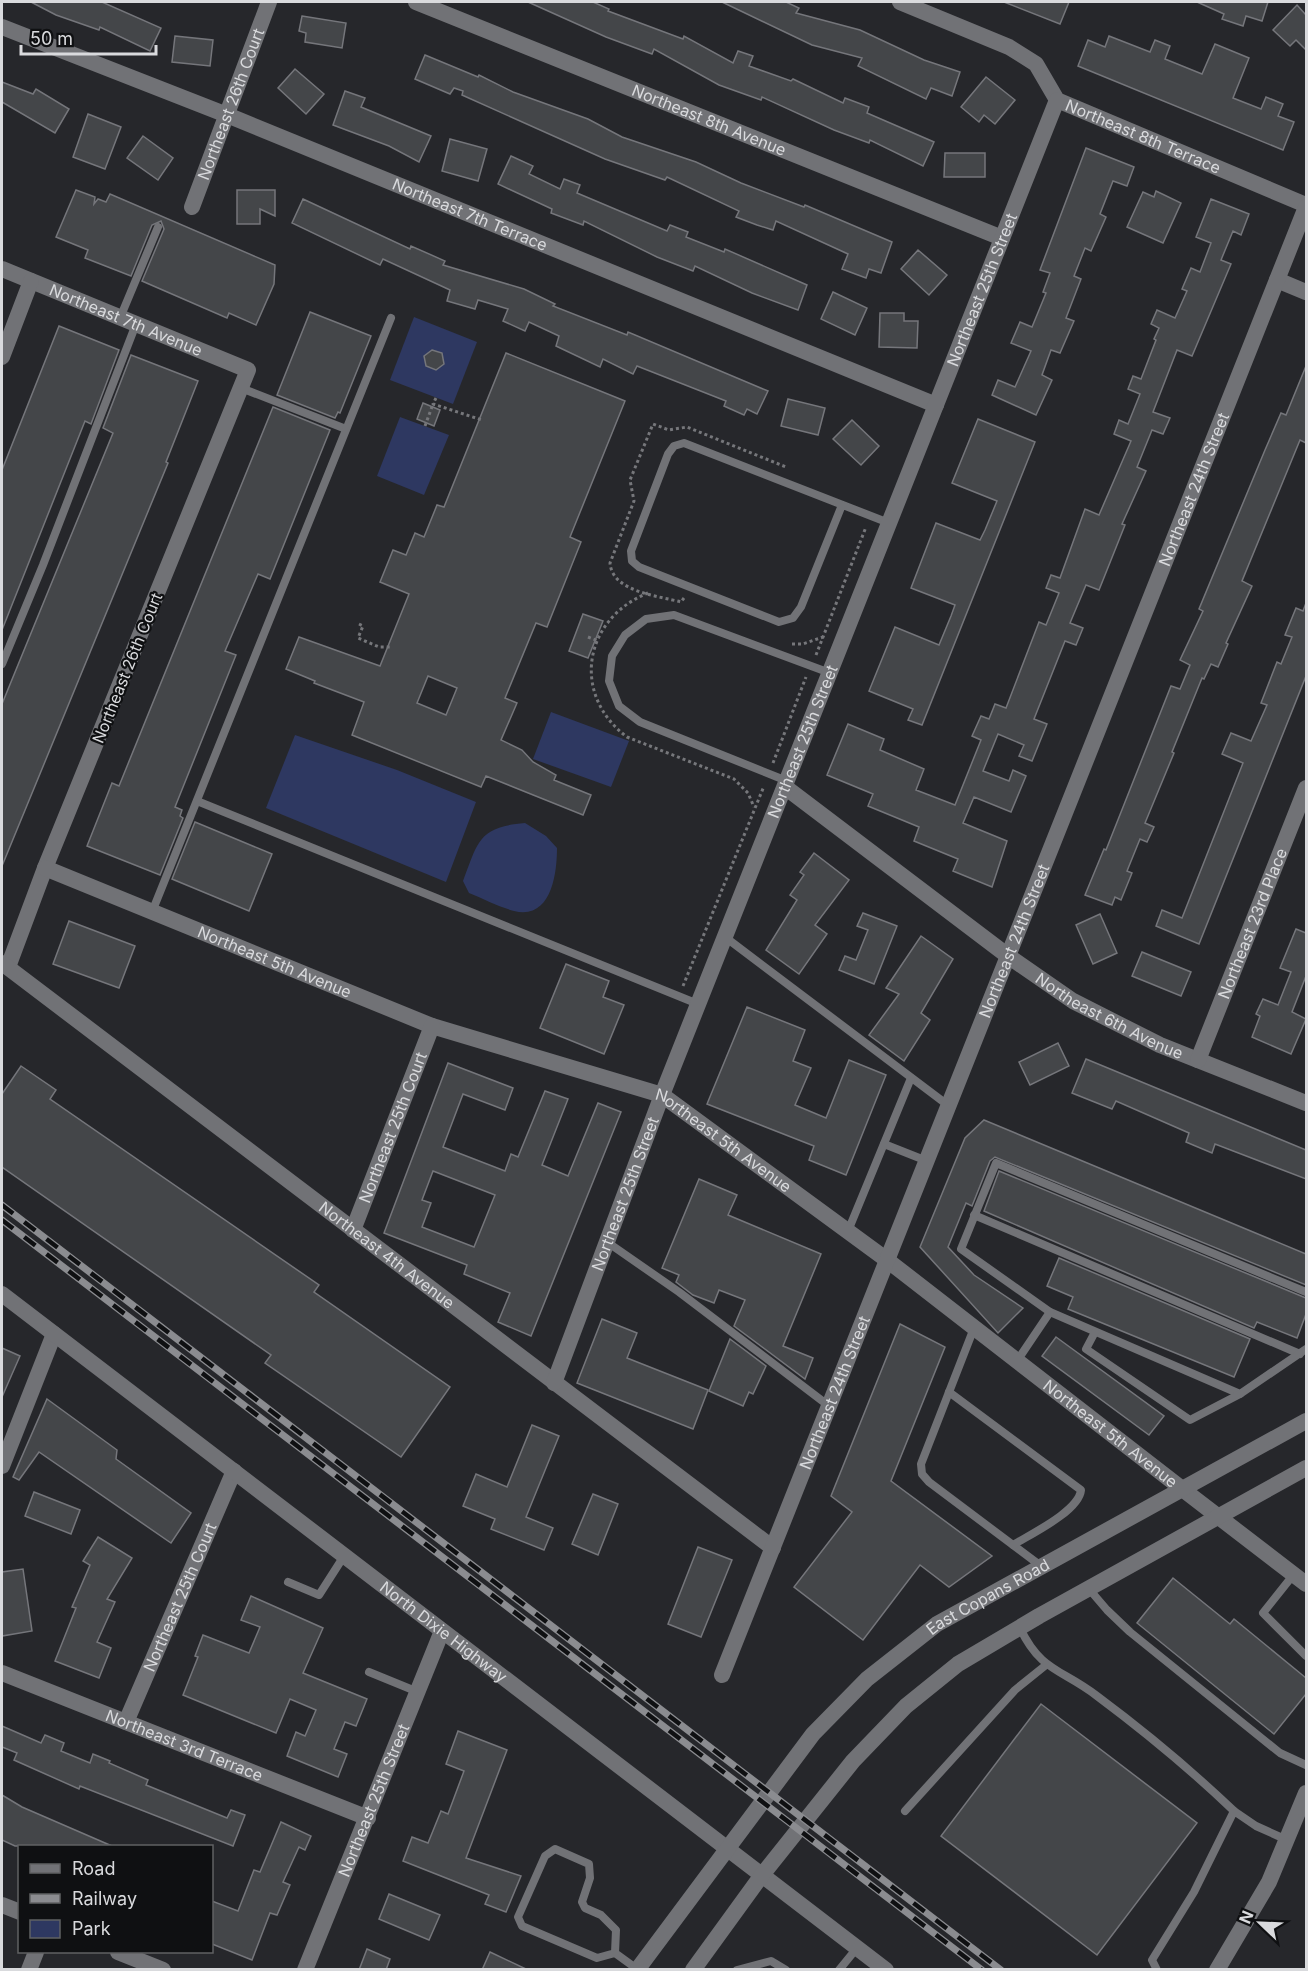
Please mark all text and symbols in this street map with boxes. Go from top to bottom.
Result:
scale bar [21,18,156,56]
street label: Northeast 26th Court [193,25,268,183]
text: 50 m [30,28,73,49]
street label: Northeast 8th Avenue [629,80,789,160]
street label: Northeast 8th Terrace [1063,95,1224,178]
street label: Northeast 7th Terrace [389,174,550,255]
street label: Northeast 25th Street [942,210,1021,369]
street label: Northeast 7th Avenue [46,280,206,360]
street label: Northeast 24th Street [1154,410,1233,569]
street label: Northeast 26th Court [88,590,166,746]
street label: Northeast 25th Street [763,662,842,821]
street label: Northeast 23rd Place [1213,845,1291,1002]
street label: Northeast 24th Street [975,861,1054,1021]
street label: Northeast 5th Avenue [195,921,355,1002]
street label: Northeast 6th Avenue [1032,968,1186,1063]
street label: Northeast 25th Court [354,1049,431,1206]
street label: Northeast 5th Avenue [653,1084,795,1197]
street label: Northeast 25th Street [587,1114,663,1274]
street label: Northeast 4th Avenue [315,1197,459,1313]
street label: Northeast 24th Street [795,1313,874,1472]
street label: Northeast 5th Avenue [1039,1375,1182,1492]
street label: Northeast 25th Court [139,1520,221,1675]
street label: East Copans Road [922,1554,1053,1639]
street label: North Dixie Highway [376,1577,511,1687]
street label: Northeast 3rd Terrace [103,1705,266,1785]
street label: Northeast 25th Street [334,1721,413,1880]
legend [18,1845,213,1953]
text: Road [72,1858,115,1879]
text: Railway [72,1888,137,1909]
north arrow [1230,1893,1290,1953]
text: N [1235,1908,1258,1927]
text: Park [72,1918,111,1939]

